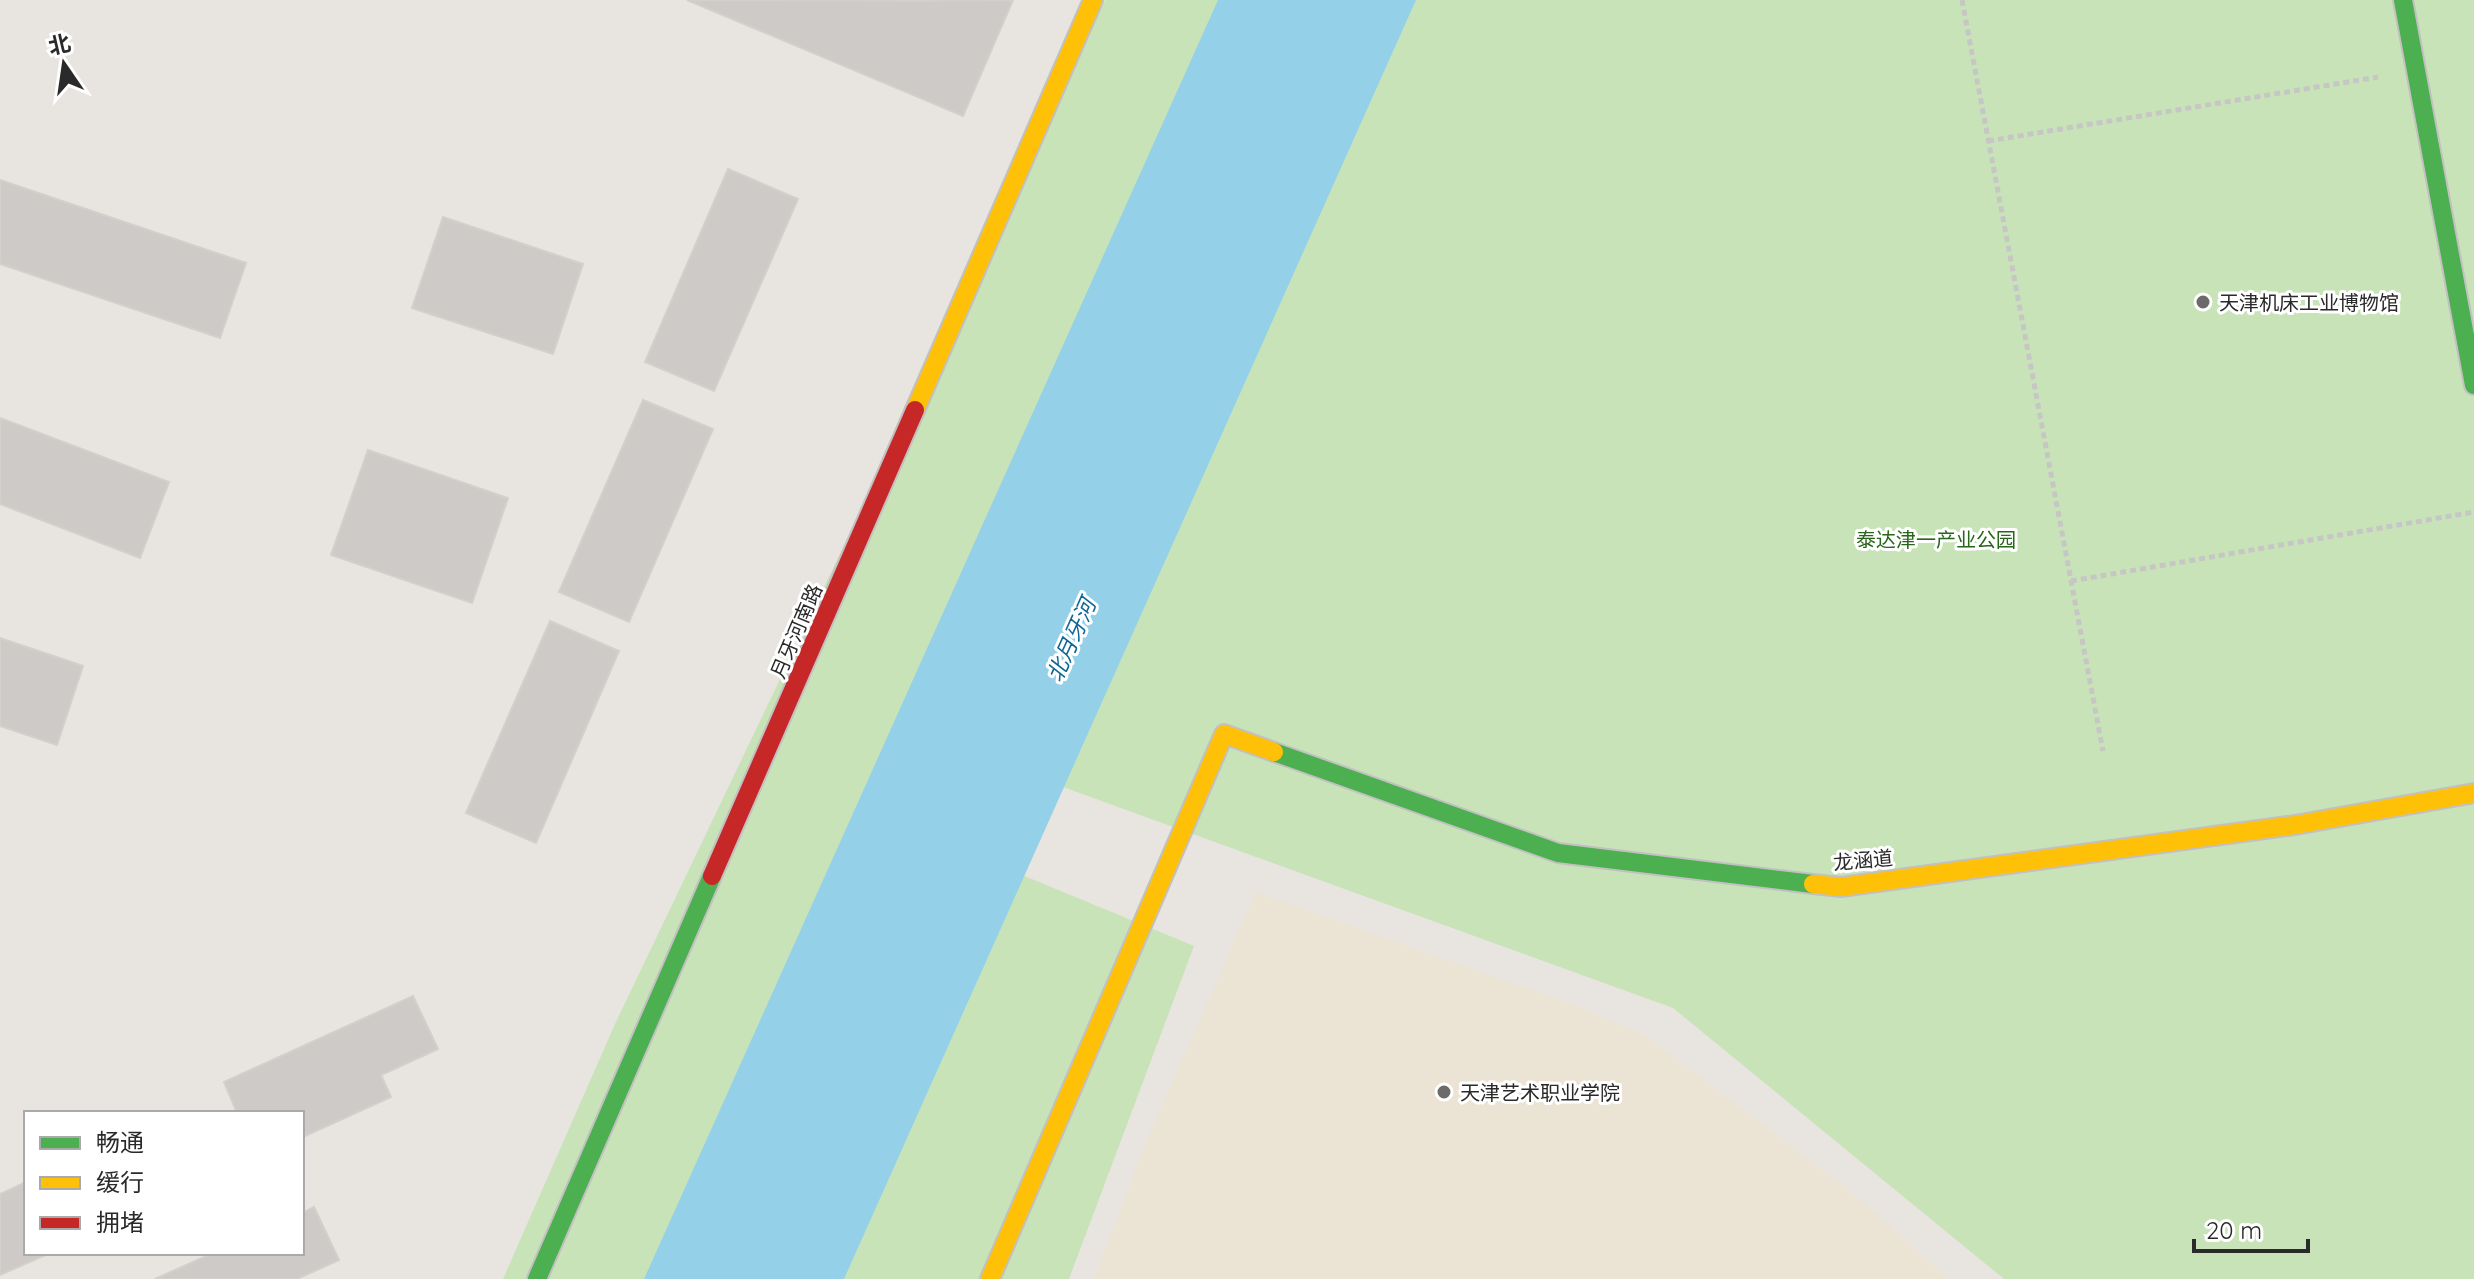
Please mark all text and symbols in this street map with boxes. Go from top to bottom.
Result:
north arrow [24,24,104,104]
text: 北 [46,28,73,61]
place label: 天津机床工业博物馆 [2219,290,2399,315]
marker: 天津机床工业博物馆 [2194,293,2212,311]
park label: 泰达津一产业公园 [1856,527,2016,552]
street label: 月牙河南路 [765,580,827,682]
water label: 北月牙河 [1040,590,1103,686]
street label: 龙涵道 [1832,845,1894,875]
place label: 天津艺术职业学院 [1460,1080,1620,1105]
marker: 天津艺术职业学院 [1435,1083,1453,1101]
legend [24,1111,304,1255]
text: 畅通 [96,1127,144,1157]
text: 缓行 [96,1167,144,1197]
scale bar [2194,1203,2308,1253]
text: 拥堵 [96,1207,144,1237]
text: 20 m [2206,1215,2262,1245]

